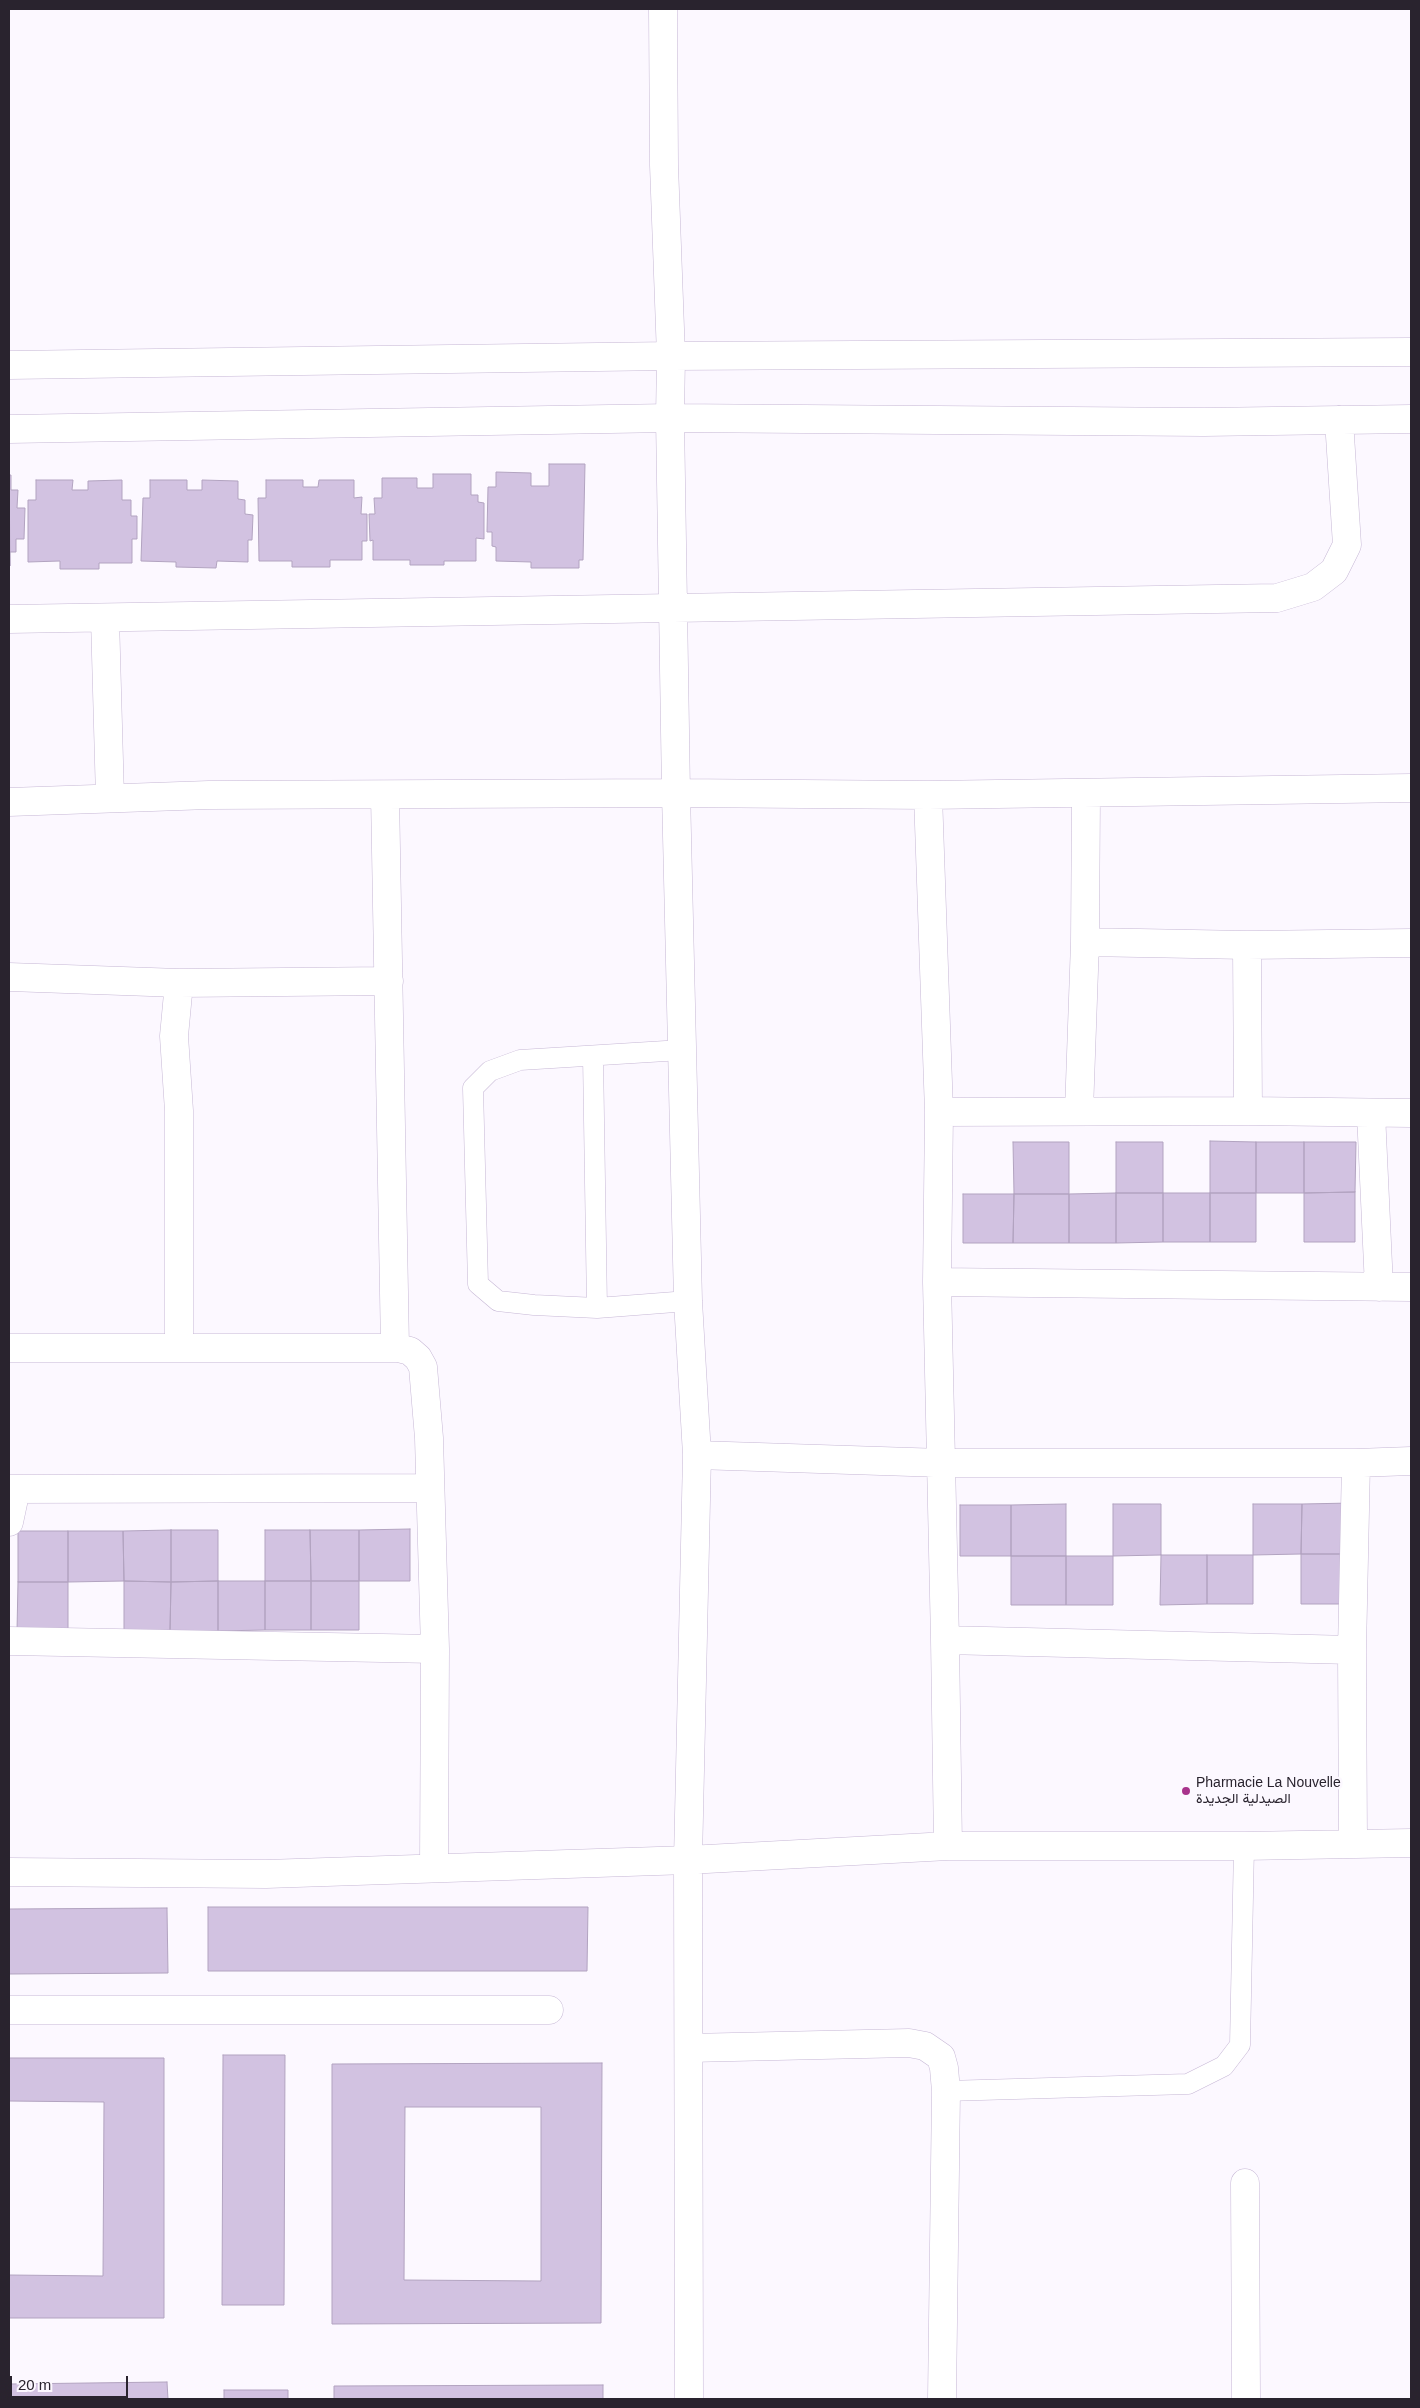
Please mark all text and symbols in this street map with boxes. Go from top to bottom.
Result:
place label: Pharmacie La Nouvelle الصيدلية الجديدة [1196,1775,1341,1808]
marker: Pharmacie La Nouvelle الصيدلية الجديدة [1180,1785,1192,1797]
scale bar [12,2366,130,2398]
text: 20 m [18,2376,51,2393]

